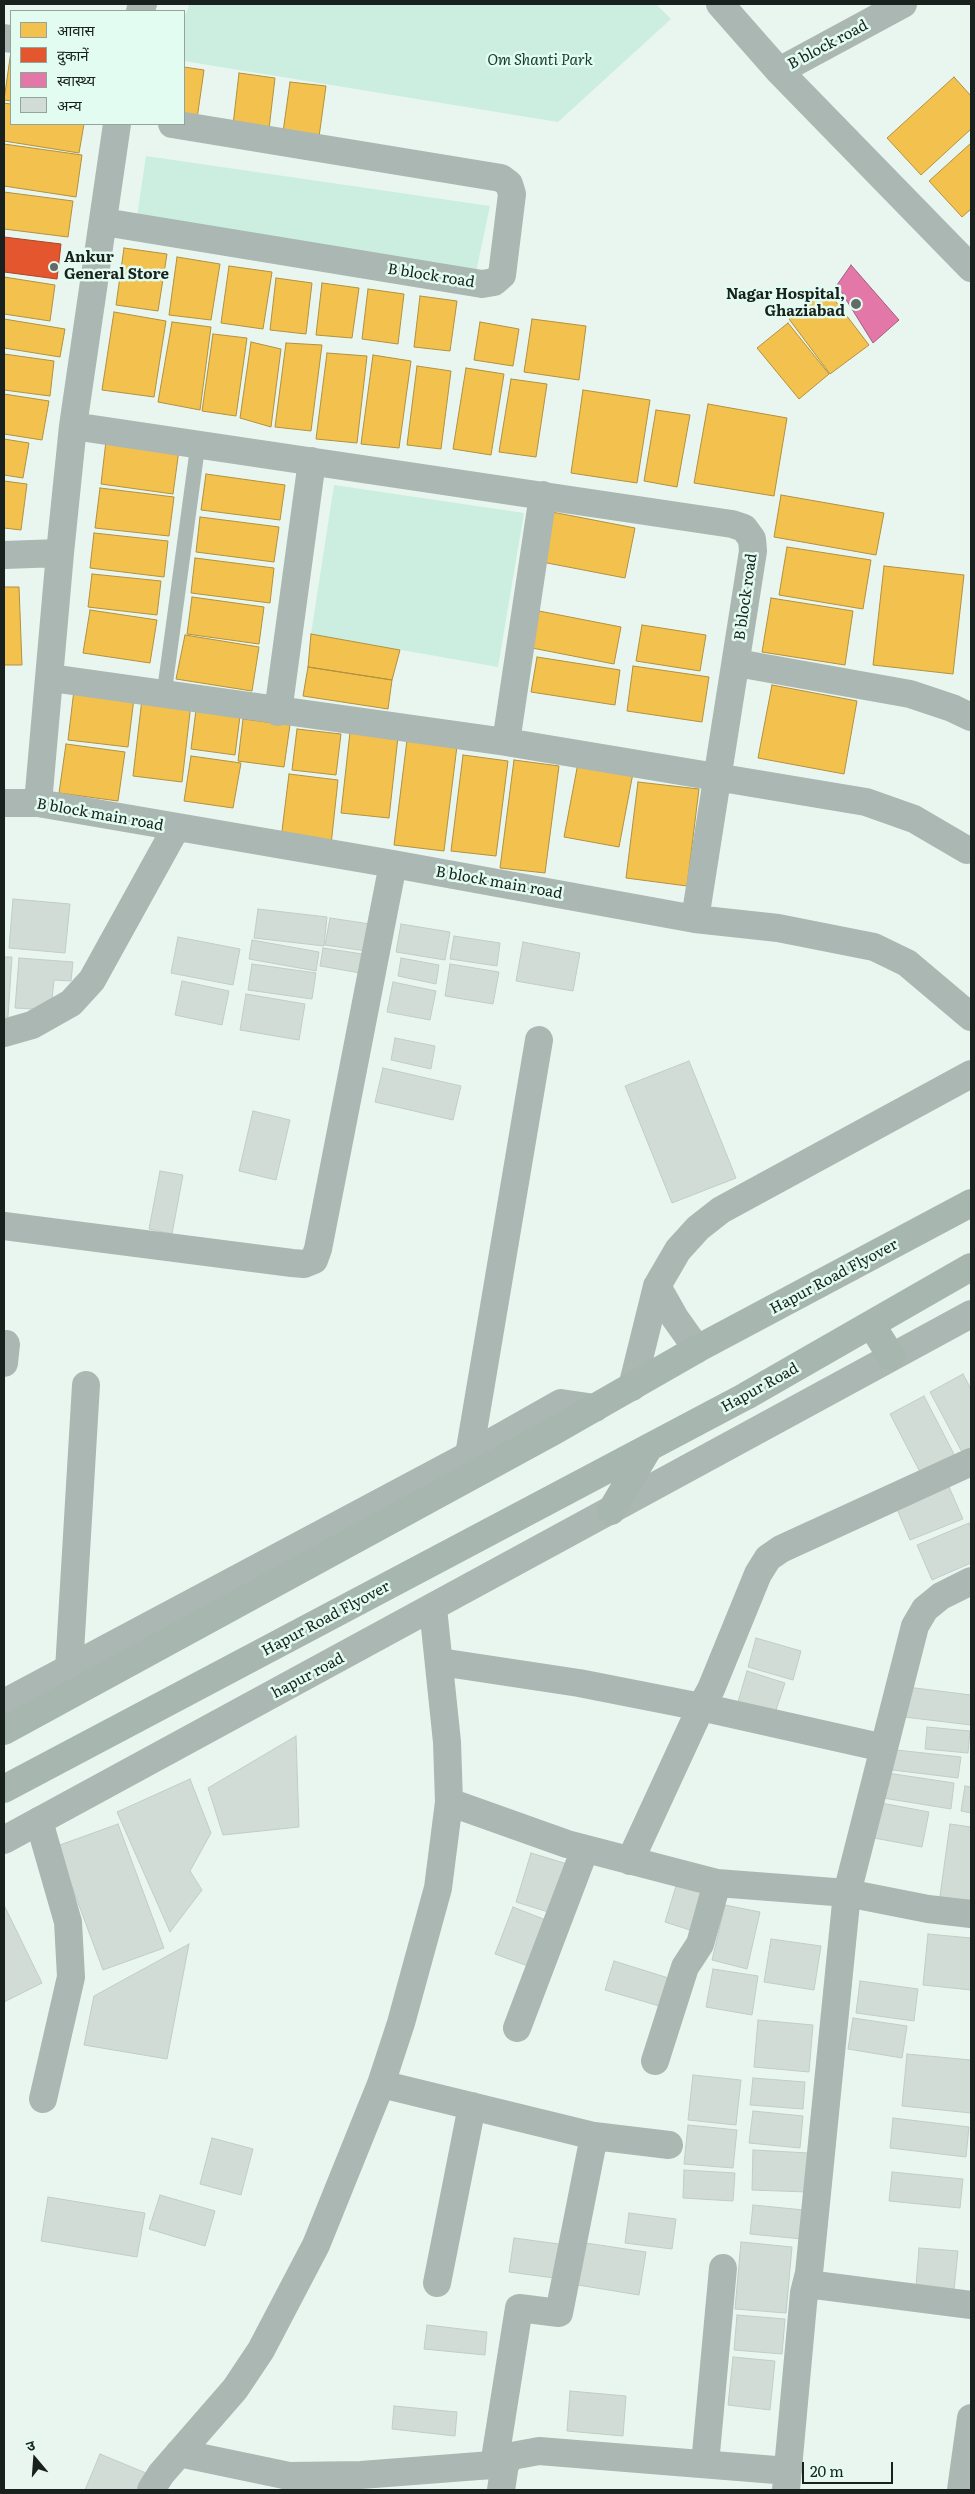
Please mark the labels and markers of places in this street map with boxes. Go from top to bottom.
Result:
place label: Ankur General Store [64,249,169,284]
marker: Ankur General Store [48,261,60,273]
place label: Nagar Hospital, Ghaziabad [726,286,845,321]
marker: Nagar Hospital, Ghaziabad [849,297,863,311]

